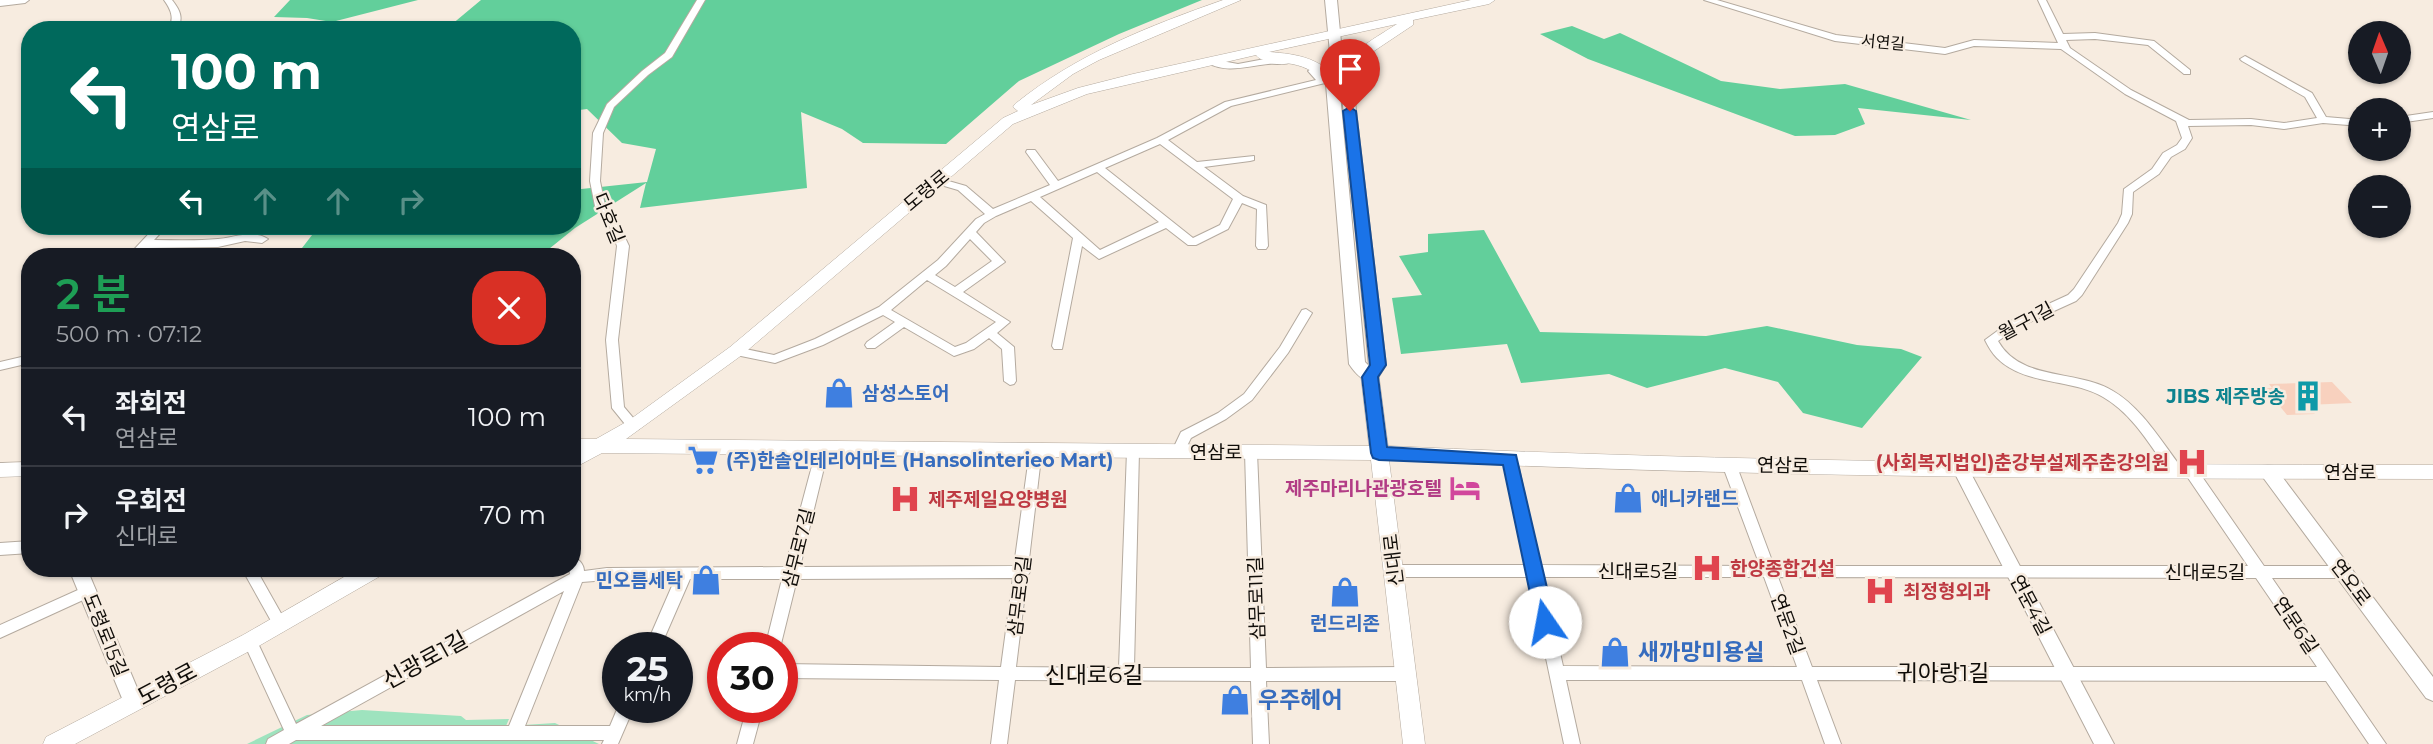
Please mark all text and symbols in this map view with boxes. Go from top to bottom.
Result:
north arrow [2348,21,2412,84]
map controls [2348,21,2411,238]
street label: 서연길 [1860,31,1906,54]
pin [1320,39,1380,111]
text: 100 m [171,42,322,101]
icon: left [56,49,147,140]
icon: arrive [1331,50,1369,88]
button: + [2348,98,2411,161]
text: 연삼로 [171,108,259,147]
street label: 도령로 [899,165,954,216]
button: − [2348,175,2411,238]
icon: left [173,182,211,220]
icon: ahead [246,182,284,220]
icon: ahead [319,182,357,220]
icon: right [392,182,430,220]
street label: 다호길 [588,190,629,247]
text: 2 분 [56,268,131,320]
button: close [472,271,546,345]
street label: 월구1길 [1995,297,2058,346]
text: 500 m · 07:12 [56,320,202,348]
shop icon: 삼성스토어 [822,376,856,410]
building icon: JIBS 제주방송 [2291,379,2325,413]
place label: 삼성스토어 [862,382,949,405]
place label: JIBS 제주방송 [2166,385,2285,408]
text: 좌회전 [115,387,187,419]
icon: left [56,398,94,436]
text: 100 m [468,401,546,433]
text: 연삼로 [115,424,178,452]
street label: 연삼로 [1190,441,1242,464]
supermarket icon: (주)한솔인테리어마트 (Hansolinterieo Mart) [686,443,720,477]
hospital icon: (사회복지법인)춘강부설제주춘강의원 [2175,445,2209,479]
place label: (주)한솔인테리어마트 (Hansolinterieo Mart) [726,449,1113,472]
place label: (사회복지법인)춘강부설제주춘강의원 [1876,451,2169,474]
street label: 연삼로 [1757,454,1809,477]
street label: 연삼로 [2324,461,2376,484]
hotel icon: 제주마리나관광호텔 [1448,471,1482,505]
place label: 제주마리나관광호텔 [1285,477,1442,500]
shop icon: 애니카랜드 [1611,481,1645,515]
hospital icon: 제주제일요양병원 [888,482,922,516]
text: 우회전 [115,485,187,517]
place label: 애니카랜드 [1651,487,1738,510]
place label: 제주제일요양병원 [928,488,1068,511]
icon: right [56,496,94,534]
text: 70 m [480,499,546,531]
street label: 삼무로7길 [778,506,819,590]
text: 신대로 [115,522,178,550]
street label: 신대로 [1379,533,1408,587]
hospital icon: 한양종합건설 [1690,551,1724,585]
street label: 삼무로9길 [1003,554,1036,638]
street label: 연오로 [2326,554,2376,610]
street label: 삼무로11길 [1244,556,1269,640]
place label: 한양종합건설 [1730,557,1835,580]
street label: 신대로5길 [1598,560,1678,583]
street label: 신대로5길 [2165,561,2245,584]
shop icon: 민오름세탁 [689,563,723,597]
place label: 민오름세탁 [596,569,683,592]
street label: 연문4길 [2005,571,2056,639]
hospital icon: 최정형외과 [1863,574,1897,608]
shop icon: 런드리존 [1328,575,1362,609]
place label: 최정형외과 [1903,580,1991,603]
position arrow [1508,585,1582,659]
street label: 도령로15길 [78,590,133,680]
street label: 연문2길 [1766,591,1809,658]
street label: 연문6길 [2268,592,2323,658]
place label: 런드리존 [1310,612,1380,635]
street label: 신광로1길 [378,625,472,695]
speed limit sign: 30 [707,632,798,723]
shop icon: 새까망미용실 [1598,635,1632,669]
place label: 새까망미용실 [1638,638,1765,666]
text: 25 [627,647,668,690]
street label: 도령로 [132,657,202,711]
street label: 귀아랑1길 [1897,659,1989,687]
street label: 신대로6길 [1045,661,1143,689]
shop icon: 우주헤어 [1218,683,1252,717]
text: km/h [623,684,672,706]
place label: 우주헤어 [1258,686,1343,714]

